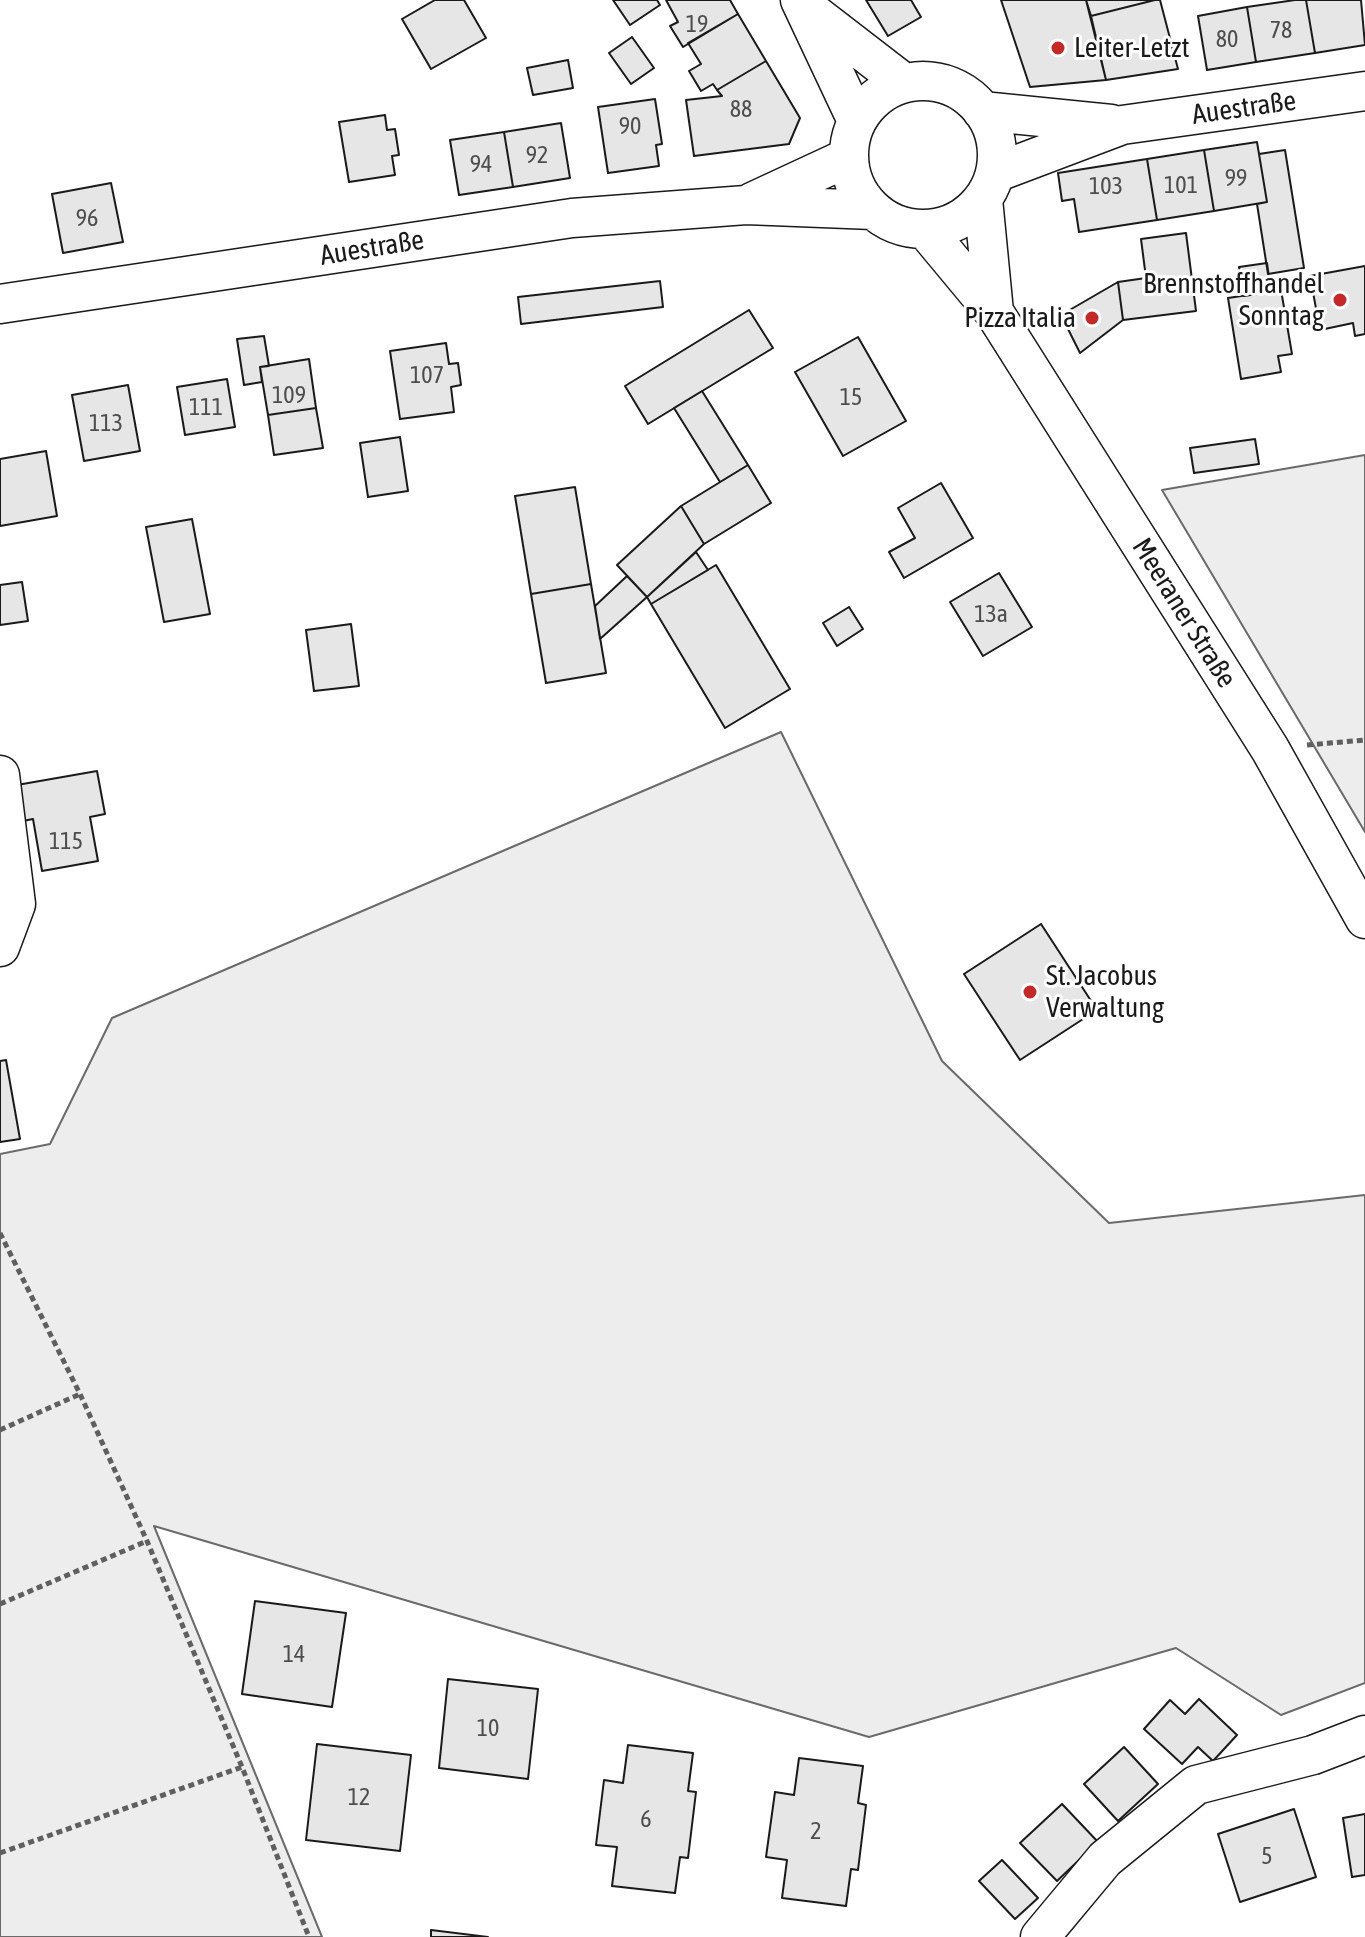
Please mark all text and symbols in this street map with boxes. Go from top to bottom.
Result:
house number: 19 [686,10,708,38]
house number: 78 [1270,16,1292,44]
house number: 80 [1216,25,1238,53]
place label: Leiter-Letzt [1074,31,1189,65]
marker: Leiter-Letzt [1049,39,1067,57]
street label: Auestraße [1190,84,1298,132]
house number: 88 [730,95,752,123]
house number: 90 [619,112,641,140]
house number: 92 [526,141,548,169]
house number: 94 [470,150,492,178]
house number: 99 [1225,164,1247,192]
house number: 101 [1164,171,1198,199]
house number: 103 [1089,172,1123,200]
house number: 96 [76,204,98,232]
street label: Auestraße [318,223,426,273]
place label: Brennstoffhandel Sonntag [1143,267,1324,333]
marker: Brennstoffhandel Sonntag [1331,291,1349,309]
place label: Pizza Italia [964,301,1076,335]
marker: Pizza Italia [1083,309,1101,327]
house number: 107 [410,361,444,389]
house number: 109 [272,381,306,409]
house number: 15 [840,383,862,411]
house number: 111 [189,393,223,421]
house number: 113 [89,409,123,437]
street label: Meeraner Straße [1125,532,1243,694]
house number: 13a [974,600,1008,628]
house number: 115 [49,827,83,855]
place label: St. Jacobus Verwaltung [1046,959,1164,1025]
marker: St. Jacobus Verwaltung [1021,983,1039,1001]
house number: 14 [283,1640,305,1668]
house number: 10 [477,1714,499,1742]
house number: 12 [348,1783,370,1811]
house number: 6 [640,1805,652,1833]
house number: 2 [810,1817,822,1845]
house number: 5 [1261,1842,1273,1870]

